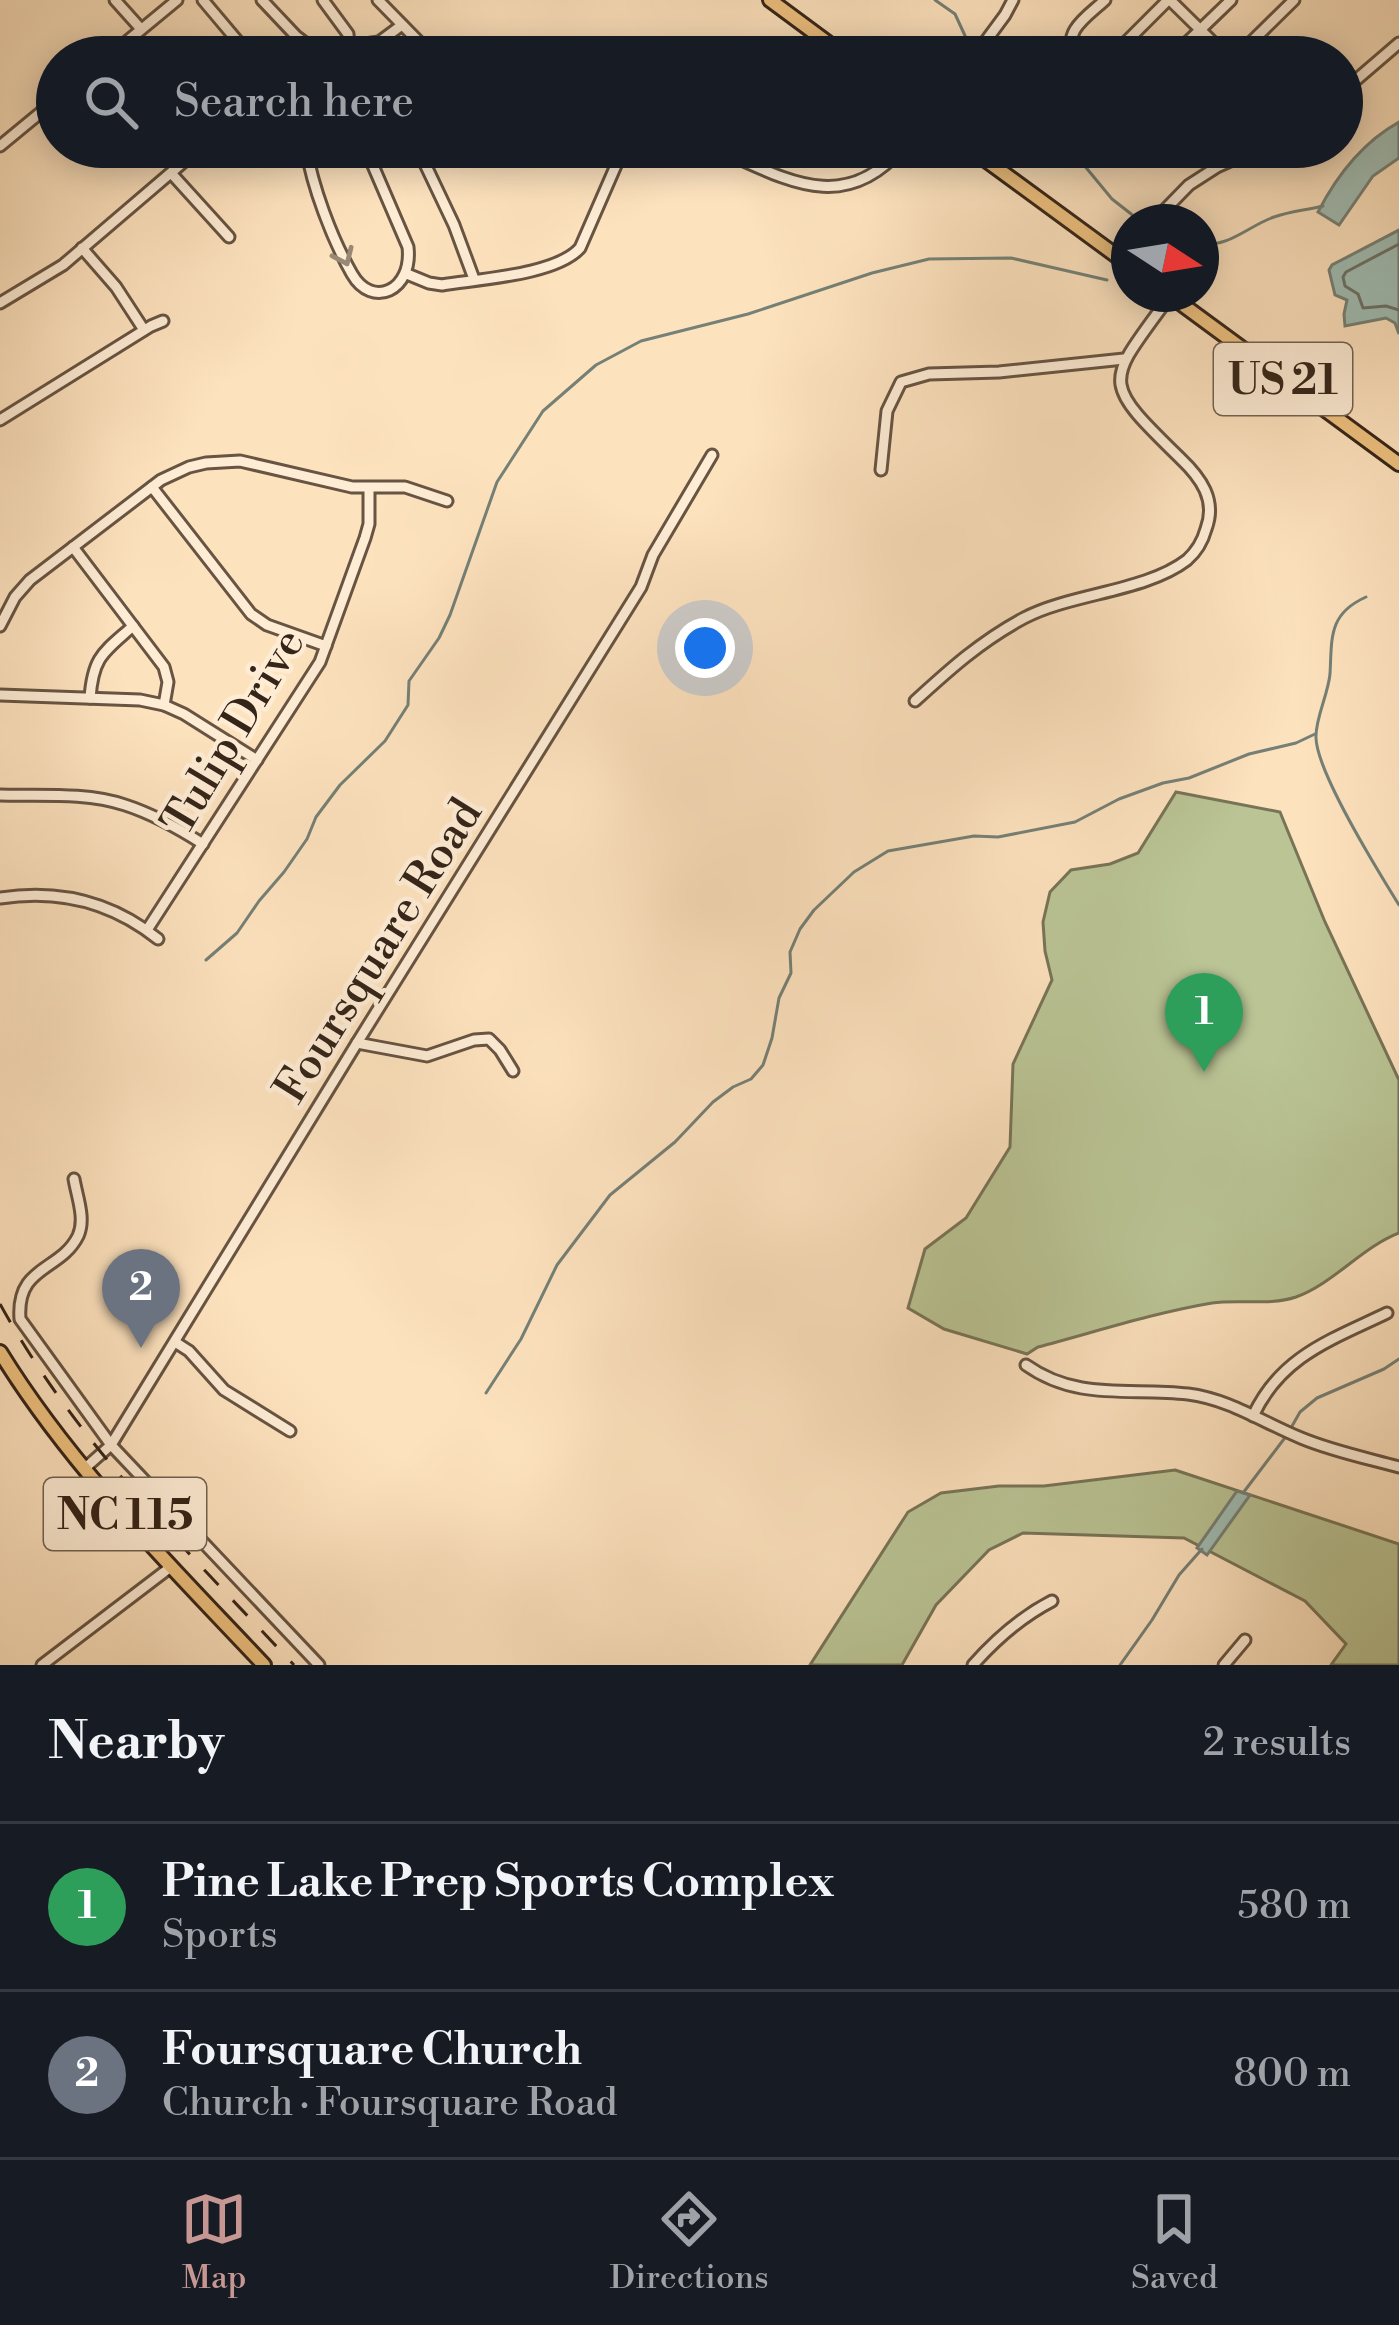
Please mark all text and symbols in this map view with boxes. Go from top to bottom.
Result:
search box [36,36,1363,168]
icon: search [78,69,144,135]
text: Search here [174,74,414,131]
north arrow [1111,204,1219,312]
one-way arrow [330,245,354,266]
road number: US 21 [1214,343,1352,415]
street label: Tulip Drive [150,618,318,846]
your location [675,618,735,678]
street label: Foursquare Road [263,788,496,1114]
pin: 1 [1165,973,1243,1072]
pin: 2 [102,1249,180,1348]
road number: NC 115 [44,1478,206,1550]
text: Nearby [48,1711,224,1775]
text: 2 results [1203,1719,1351,1768]
text: Pine Lake Prep Sports Complex [162,1854,834,1911]
text: 1 [78,1882,96,1931]
text: 580 m [1238,1882,1351,1931]
text: Sports [162,1911,278,1960]
text: Foursquare Church [162,2022,582,2079]
text: 2 [75,2050,99,2099]
text: 800 m [1233,2050,1351,2099]
text: Church · Foursquare Road [162,2079,618,2128]
tab: Map [181,2186,247,2299]
tab: Directions [610,2186,769,2299]
tab: Saved [1131,2186,1218,2299]

